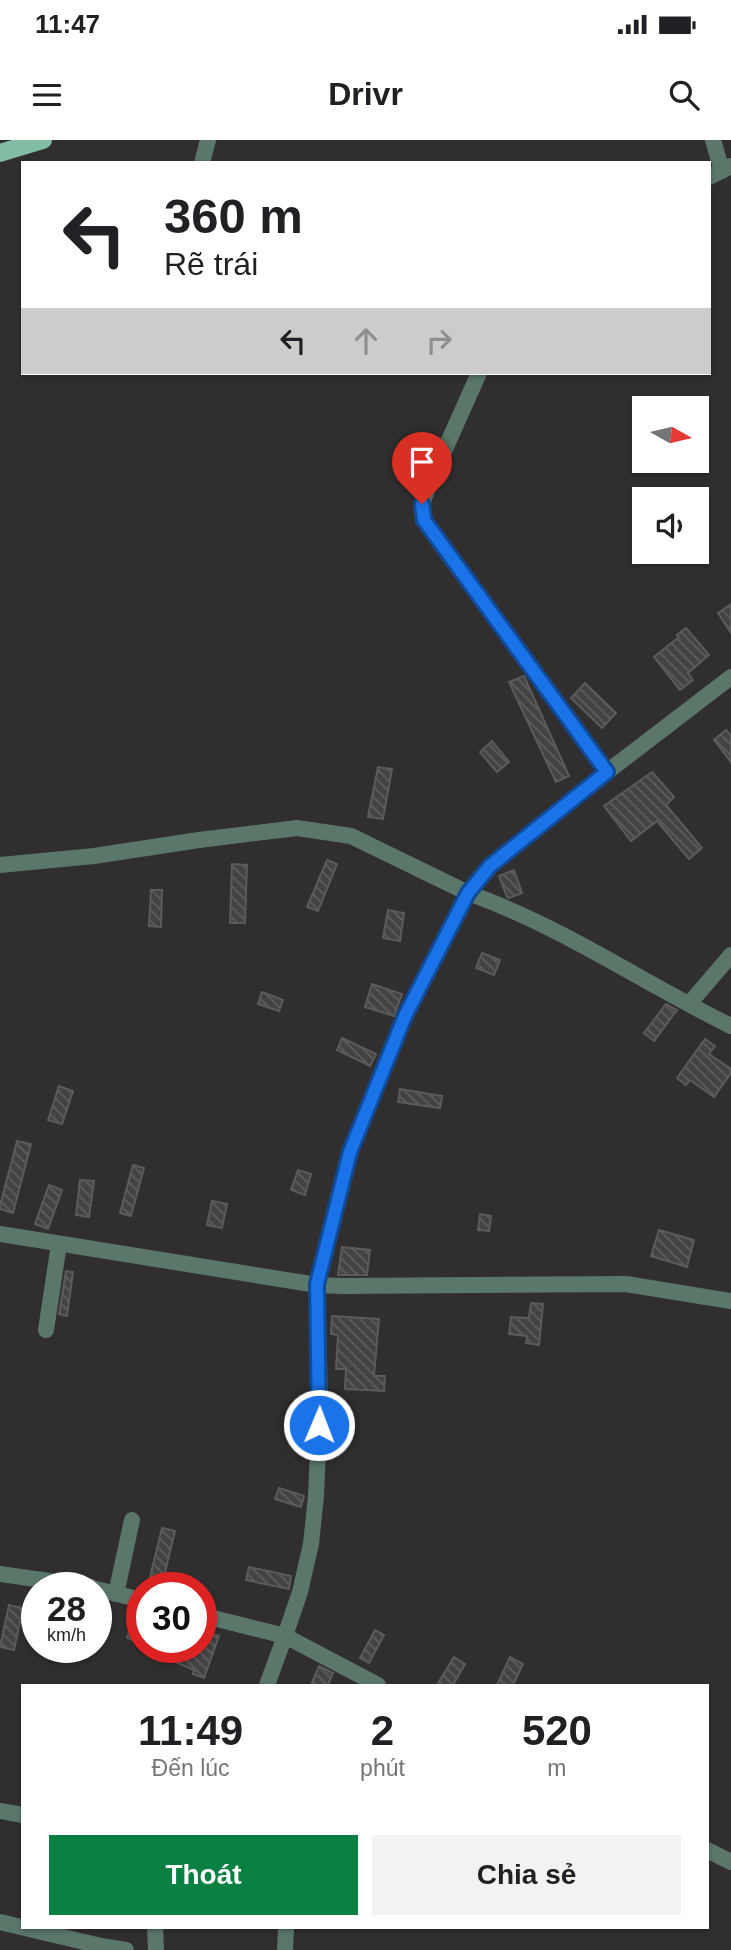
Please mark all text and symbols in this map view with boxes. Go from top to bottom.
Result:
text: 11:47 [35,9,100,39]
icon: menu [28,76,66,114]
text: Drivr [328,76,403,112]
icon: search [665,76,703,114]
icon: left [49,189,140,280]
text: 360 m [164,189,303,243]
text: Rẽ trái [164,246,258,282]
icon: left [274,322,312,360]
icon: ahead [347,322,385,360]
icon: right [420,322,458,360]
north arrow [632,396,709,472]
map controls [632,396,709,564]
pin [392,432,452,504]
icon: arrive [403,443,441,481]
button: sound [632,487,709,564]
position arrow [282,1388,356,1462]
speed limit sign: 30 [126,1572,217,1663]
text: 28 [47,1589,86,1628]
text: km/h [47,1625,86,1645]
text: 11:49 [138,1707,243,1754]
text: 2 [371,1707,394,1754]
text: 520 [522,1707,592,1754]
text: Đến lúc [152,1755,230,1781]
text: phút [360,1755,405,1781]
text: m [547,1755,567,1781]
button: Thoát [49,1835,358,1915]
button: Chia sẻ [372,1835,681,1915]

